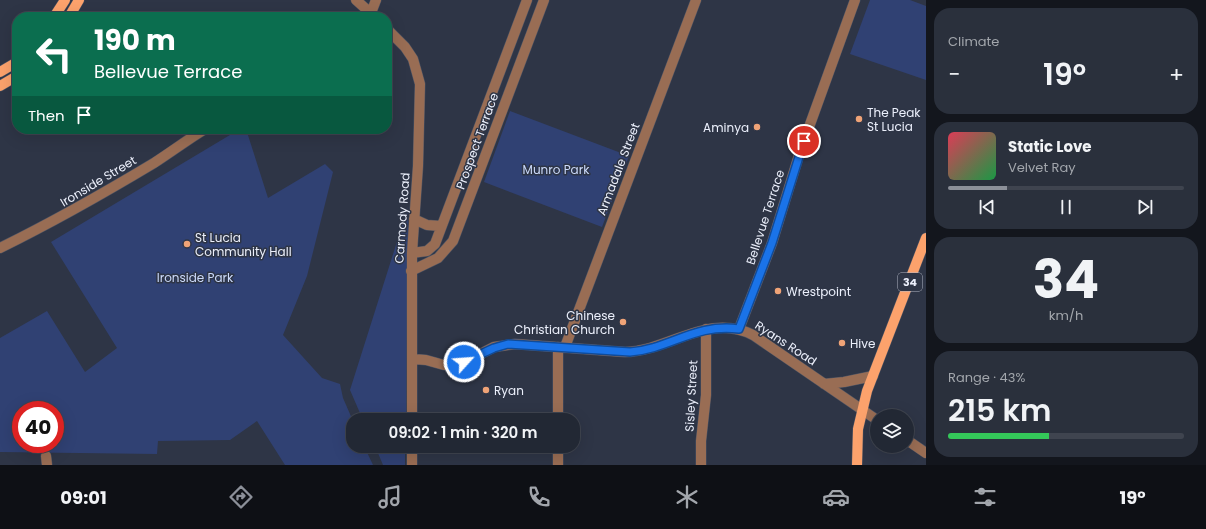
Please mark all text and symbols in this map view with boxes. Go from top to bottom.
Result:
text: 190 m [94,21,176,60]
icon: left [28,28,80,80]
text: Climate [948,32,999,51]
text: 19° [1043,53,1086,96]
text: Bellevue Terrace [94,59,242,84]
text: − [948,59,960,90]
text: + [1169,59,1184,90]
street label: Prospect Terrace [452,90,502,192]
icon: arrive [73,104,95,126]
place label: The Peak St Lucia [867,104,921,135]
text: Then [28,105,65,126]
marker: The Peak St Lucia [854,114,864,124]
place label: Aminya [703,119,749,136]
street label: Armadale Street [593,120,643,218]
marker: Aminya [752,122,762,132]
pin [787,124,821,158]
icon: arrive [793,130,815,152]
text: Static Love [1008,136,1092,157]
street label: Ironside Street [57,152,139,210]
text: Velvet Ray [1008,158,1076,177]
park label: Munro Park [523,161,590,178]
street label: Bellevue Terrace [742,167,788,267]
street label: Carmody Road [390,172,414,264]
icon: previous [976,196,998,218]
icon: pause [1055,196,1077,218]
icon: next [1134,196,1156,218]
place label: St Lucia Community Hall [195,229,292,260]
marker: St Lucia Community Hall [182,239,192,249]
text: 34 [1033,243,1099,316]
park label: Ironside Park [157,269,234,286]
road number: 34 [898,273,922,291]
place label: Wrestpoint [786,283,851,300]
marker: Wrestpoint [773,286,783,296]
text: km/h [1049,306,1083,325]
place label: Chinese Christian Church [514,307,615,338]
marker: Chinese Christian Church [618,317,628,327]
street label: Ryans Road [752,317,820,369]
place label: Hive [850,335,875,352]
marker: Hive [837,338,847,348]
position arrow [443,341,485,383]
street label: Sisley Street [681,360,701,432]
text: Range · 43% [948,368,1025,387]
place label: Ryan [494,382,524,399]
marker: Ryan [481,385,491,395]
text: 215 km [948,389,1052,432]
speed limit sign: 40 [12,401,64,453]
map controls [870,409,914,453]
button: layers [870,409,914,453]
text: 09:02 · 1 min · 320 m [388,422,538,443]
icon: directions [227,483,255,511]
icon: music [376,483,404,511]
icon: phone [525,483,553,511]
icon: climate [673,483,701,511]
icon: car [822,483,850,511]
icon: filters [971,483,999,511]
text: 09:01 [60,485,107,510]
text: 19° [1119,485,1146,510]

